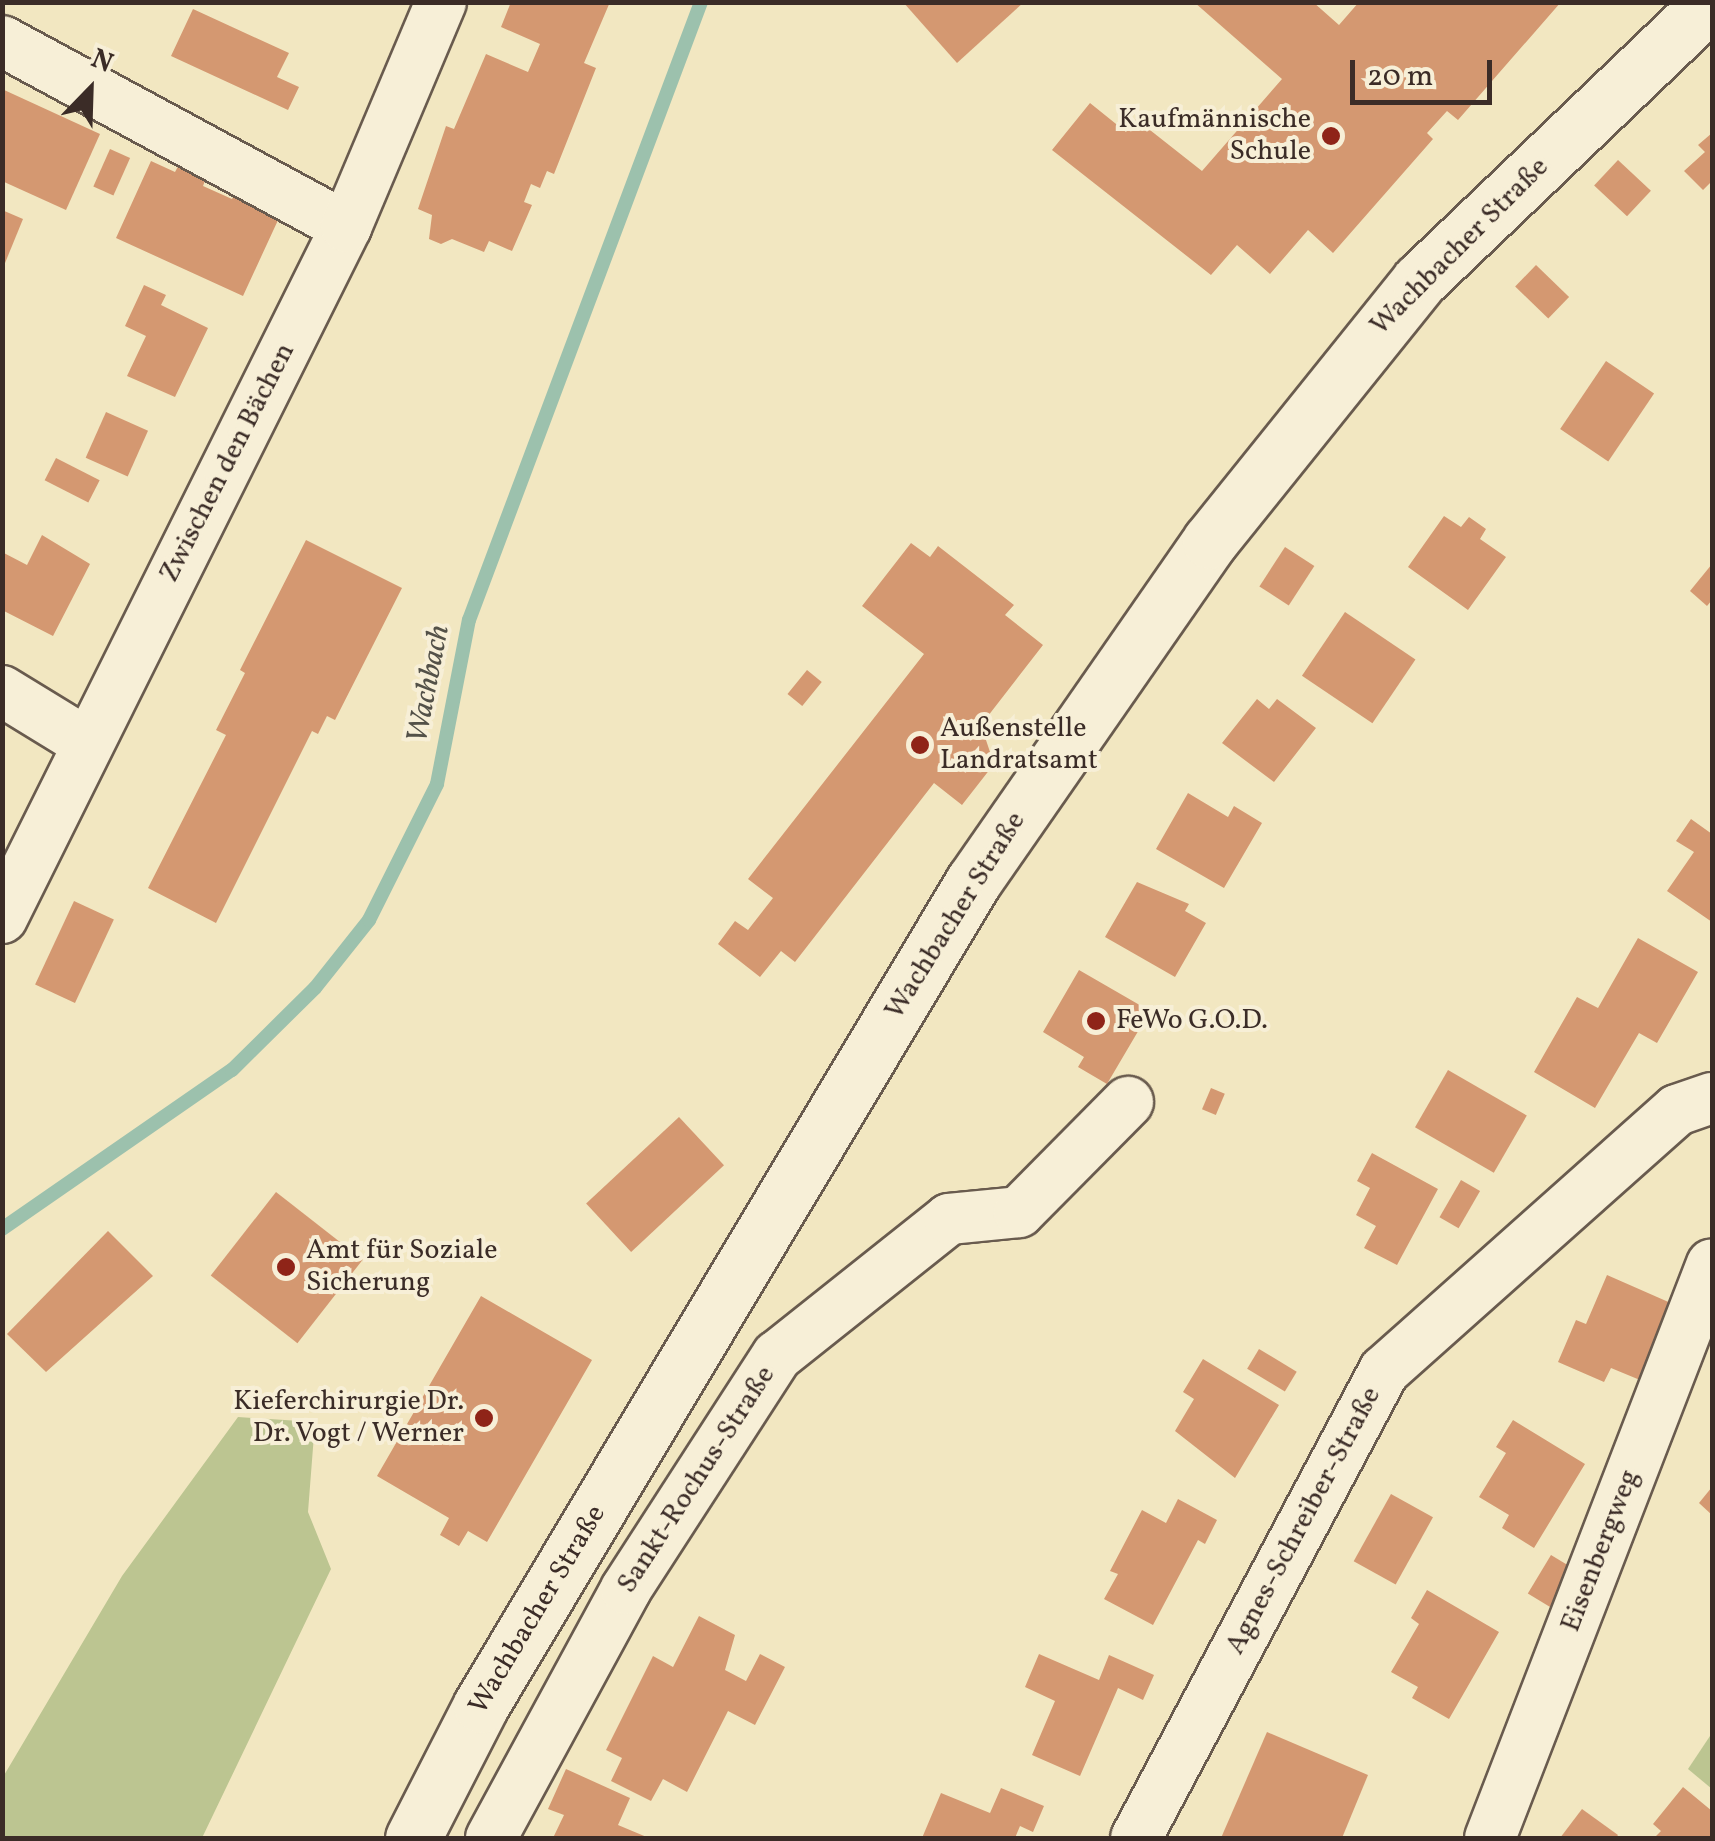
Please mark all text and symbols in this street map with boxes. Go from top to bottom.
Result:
north arrow [40,40,140,140]
text: N [85,40,119,84]
scale bar [1355,40,1498,102]
text: 20 m [1367,56,1433,98]
place label: Kaufmännische Schule [1118,103,1311,169]
marker: Kaufmännische Schule [1320,125,1342,147]
street label: Wachbacher Straße [1364,151,1556,343]
street label: Zwischen den Bächen [153,338,303,588]
water label: Wachbach [400,622,458,746]
place label: Außenstelle Landratsamt [940,712,1098,778]
marker: Außenstelle Landratsamt [909,734,931,756]
street label: Wachbacher Straße [879,806,1033,1026]
place label: FeWo G.O.D. [1116,1004,1268,1038]
marker: FeWo G.O.D. [1085,1010,1107,1032]
place label: Amt für Soziale Sicherung [306,1234,497,1300]
marker: Amt für Soziale Sicherung [275,1256,297,1278]
street label: Sankt-Rochus-Straße [611,1360,783,1600]
street label: Agnes-Schreiber-Straße [1219,1381,1389,1661]
place label: Kieferchirurgie Dr. Dr. Vogt / Werner [233,1385,464,1451]
marker: Kieferchirurgie Dr. Dr. Vogt / Werner [473,1407,495,1429]
street label: Eisenbergweg [1555,1465,1647,1637]
street label: Wachbacher Straße [462,1499,614,1721]

